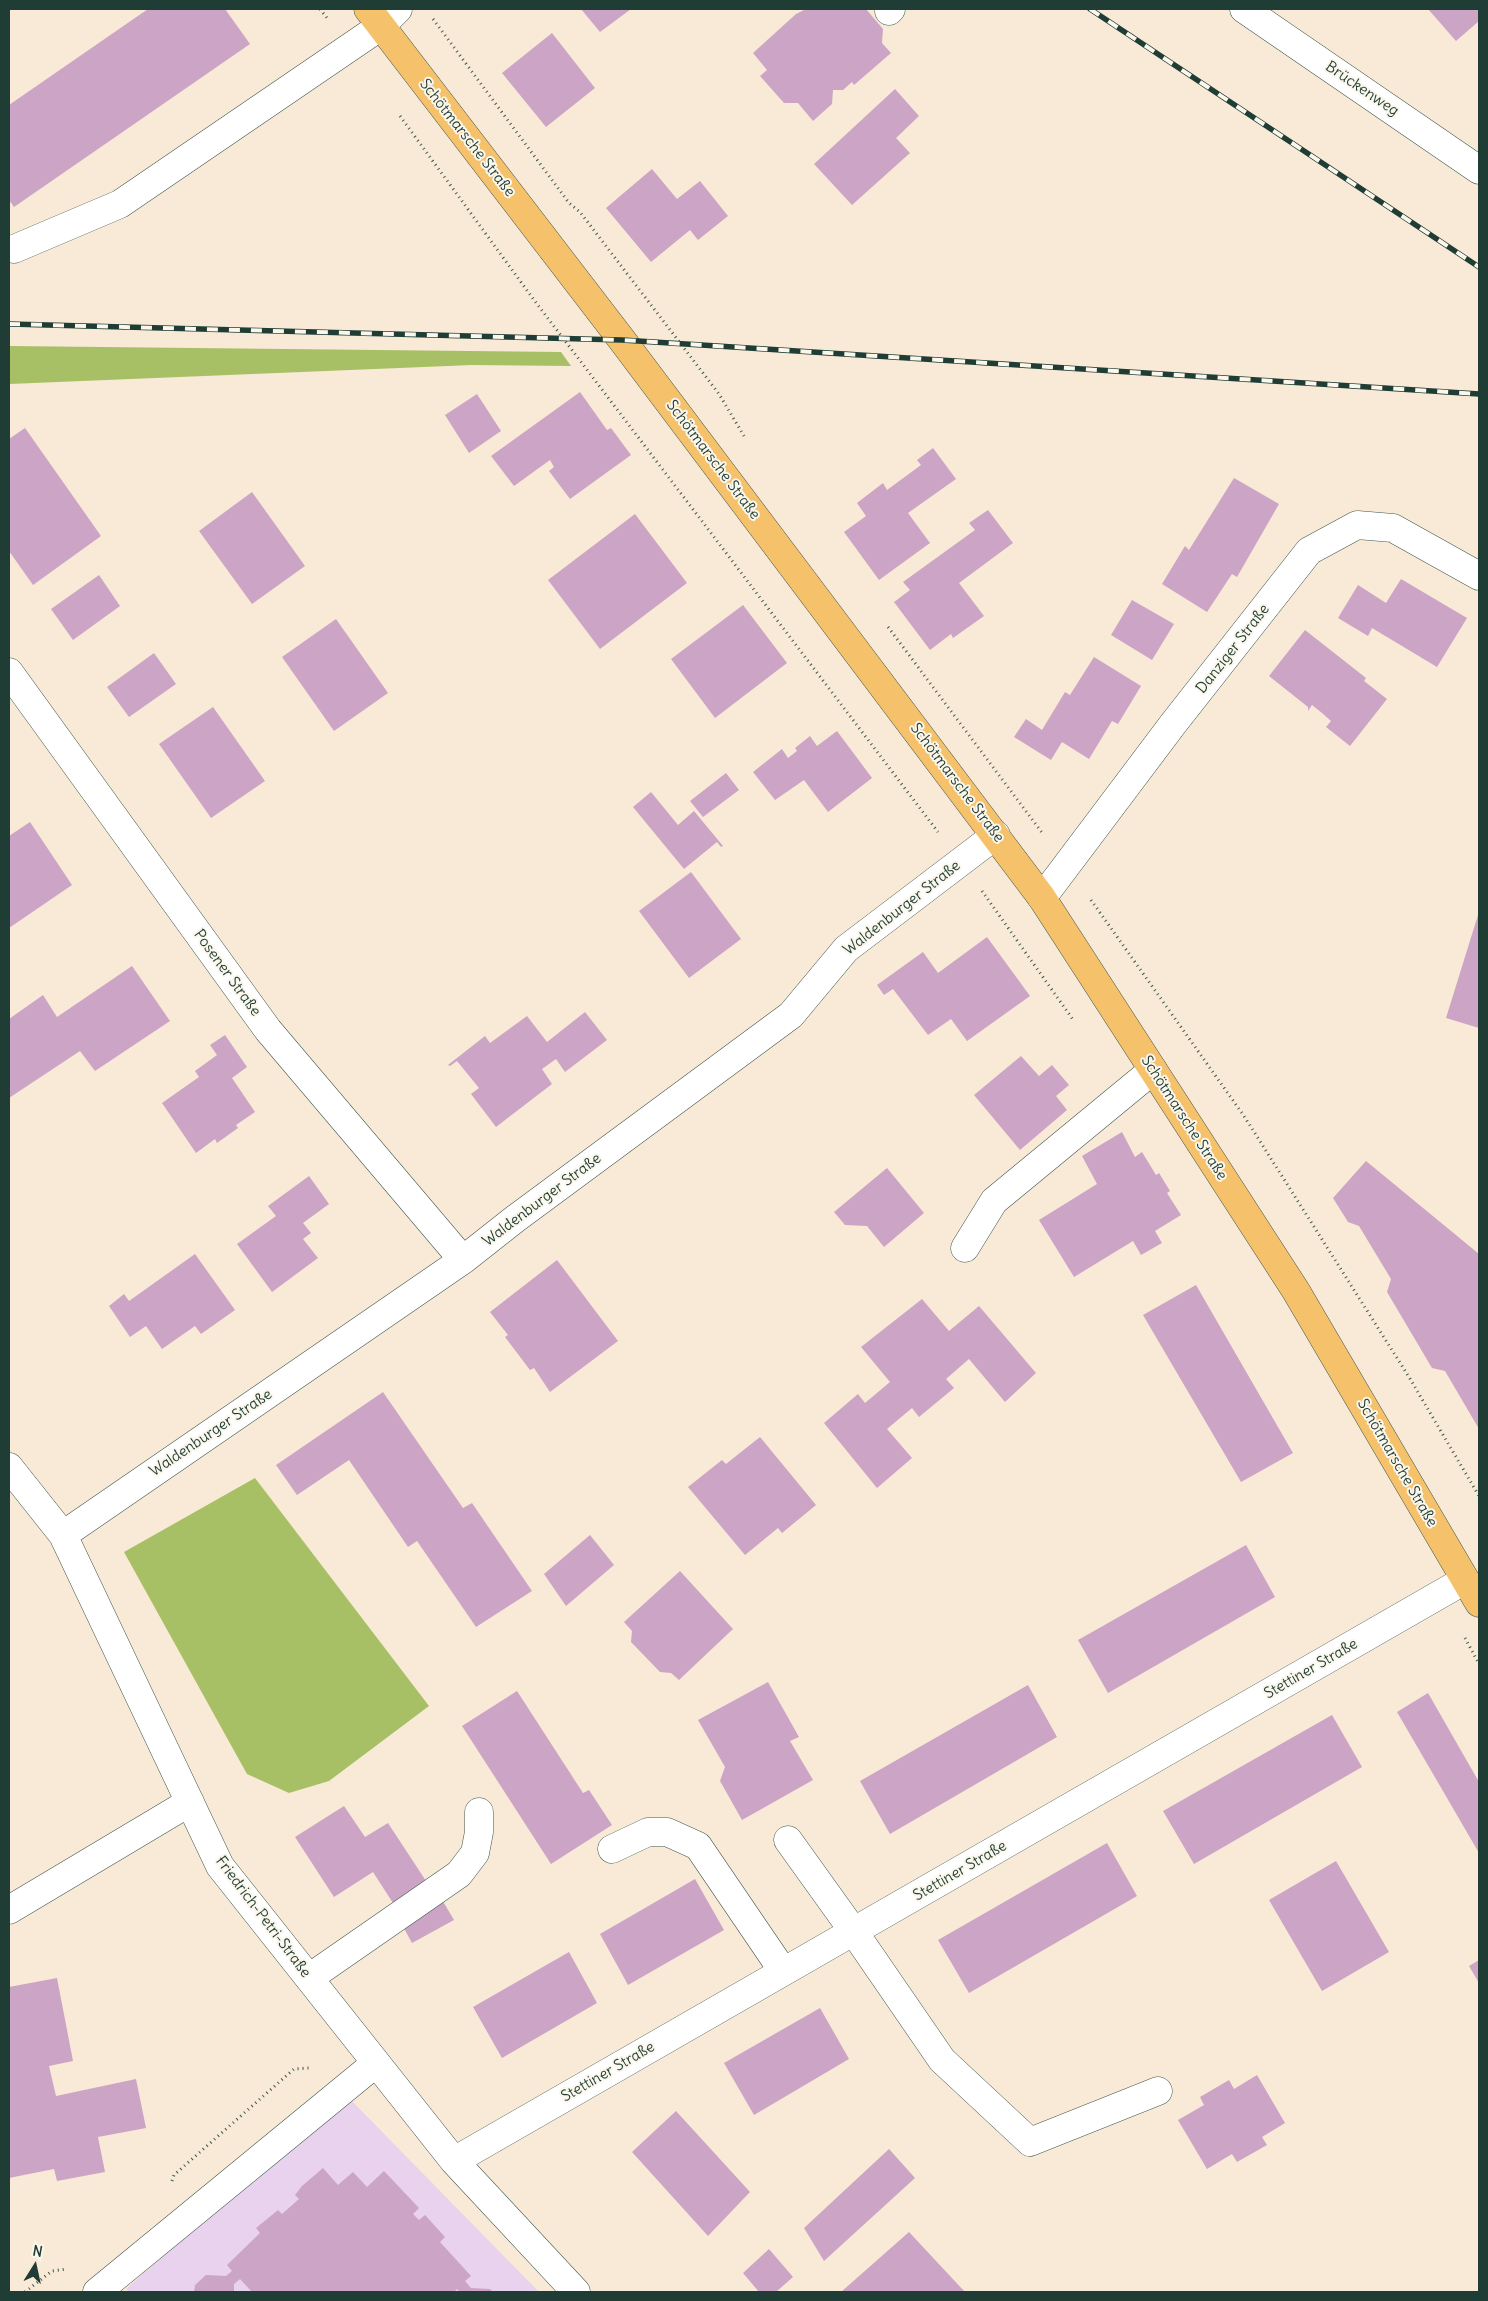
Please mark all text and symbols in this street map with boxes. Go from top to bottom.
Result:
street label: Brückenweg [1322,58,1402,120]
street label: Schötmarsche Straße [415,76,519,200]
street label: Schötmarsche Straße [662,397,764,523]
street label: Danziger Straße [1193,601,1273,697]
street label: Schötmarsche Straße [906,720,1008,846]
street label: Waldenburger Straße [840,857,964,959]
street label: Posener Straße [190,926,264,1020]
street label: Schötmarsche Straße [1137,1052,1231,1184]
street label: Waldenburger Straße [479,1150,605,1250]
street label: Waldenburger Straße [146,1385,276,1481]
street label: Schötmarsche Straße [1353,1396,1441,1530]
street label: Stettiner Straße [1261,1635,1361,1703]
street label: Stettiner Straße [910,1837,1010,1905]
street label: Friedrich-Petri-Straße [211,1853,315,1981]
street label: Stettiner Straße [558,2038,658,2106]
north arrow [10,2241,60,2291]
text: N [31,2242,44,2261]

